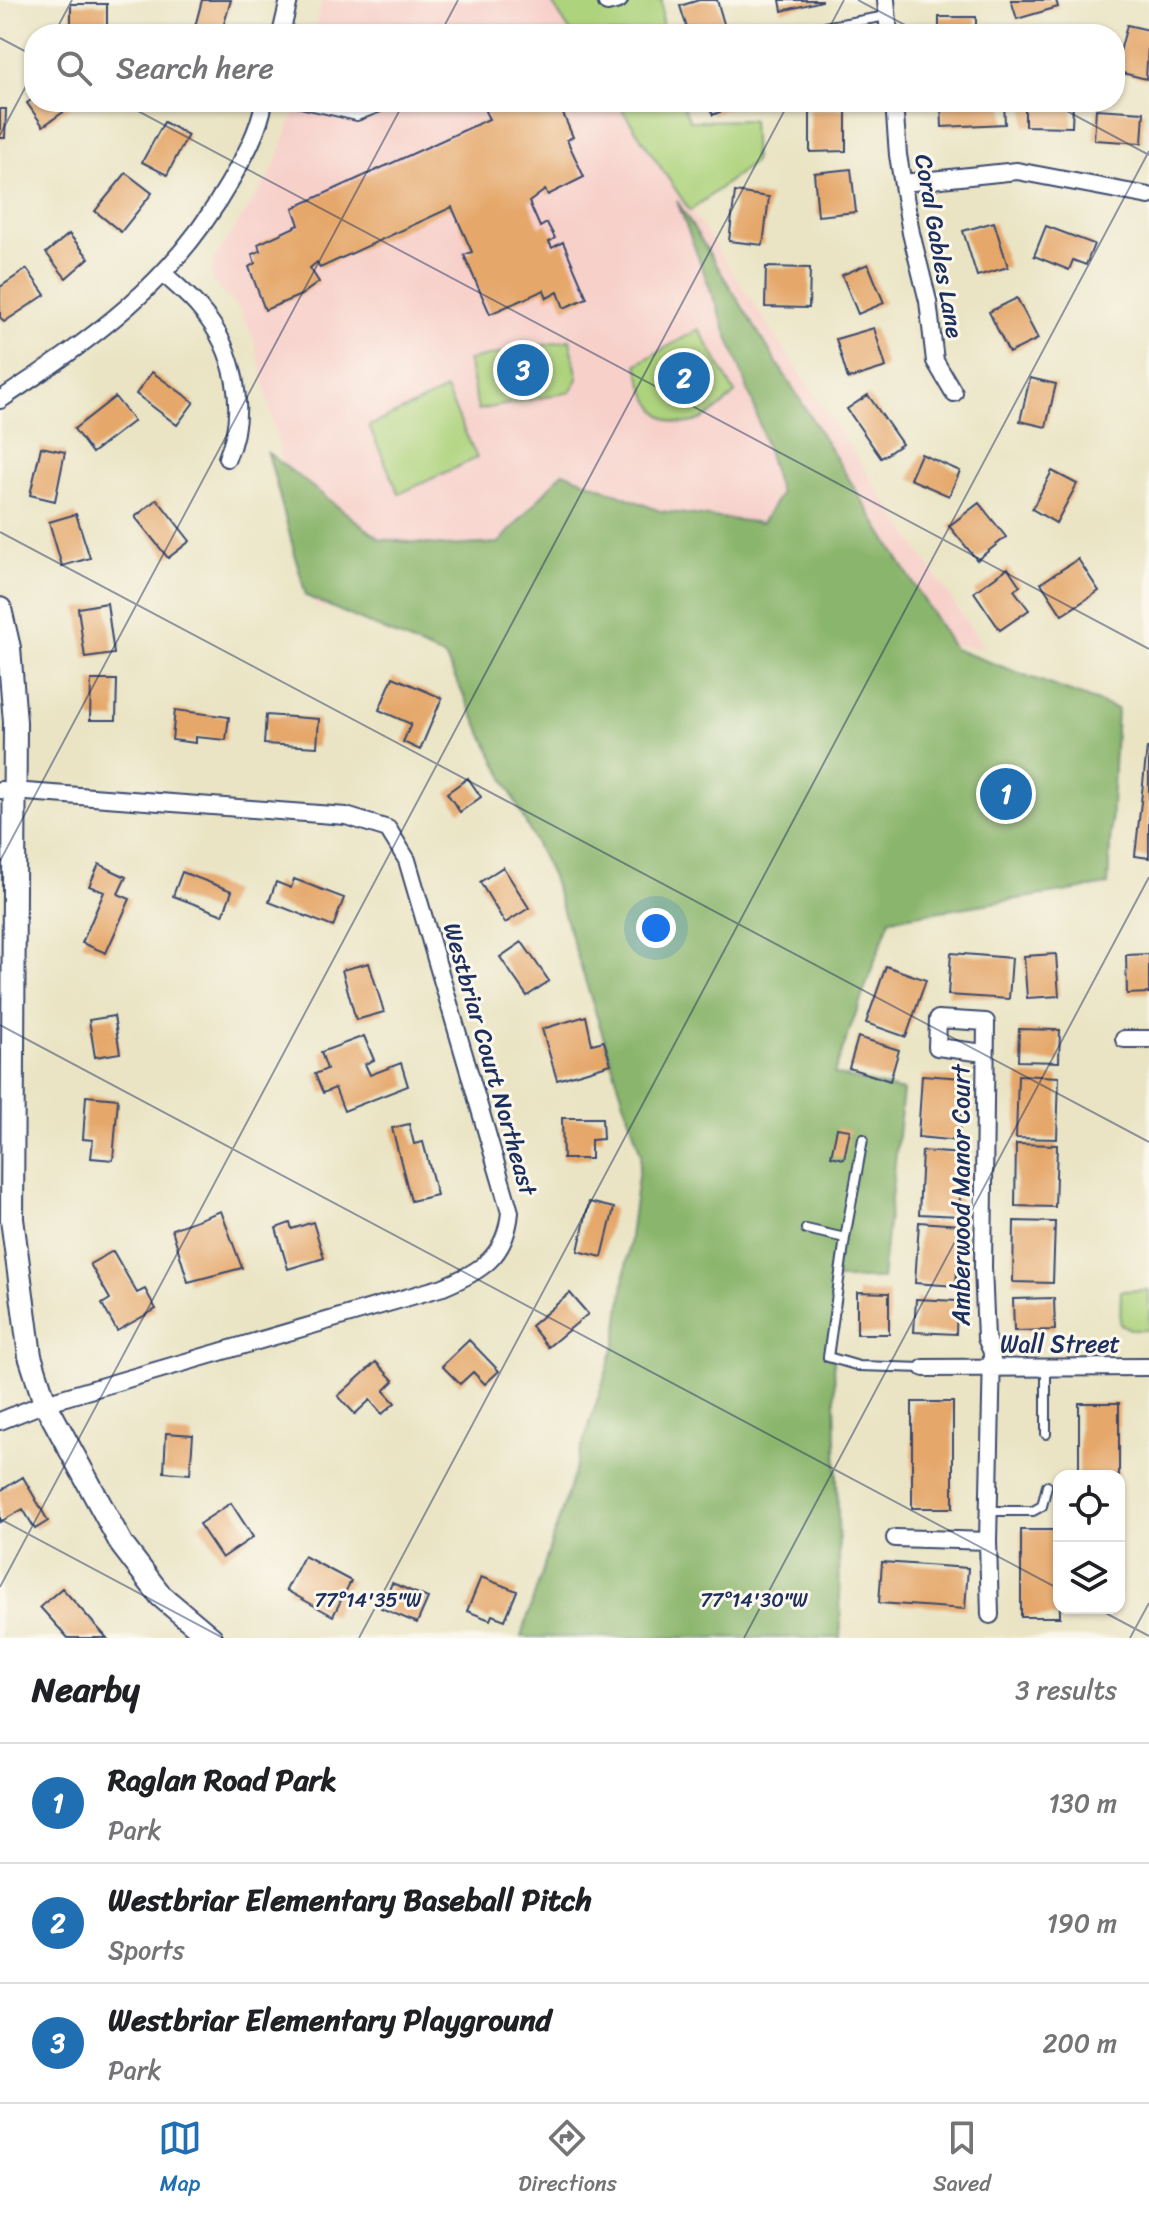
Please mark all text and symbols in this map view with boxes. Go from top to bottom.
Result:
search box [24,24,1125,112]
text: Search here [116,41,274,95]
icon: search [52,46,96,90]
street label: Coral Gables Lane [902,151,976,342]
pin: 3 [497,340,549,400]
pin: 2 [658,348,710,408]
pin: 1 [980,764,1032,824]
your location [636,908,676,948]
street label: Westbriar Court Northeast [431,918,549,1202]
street label: Amberwood Manor Court [940,1063,982,1326]
street label: Wall Street [1000,1323,1120,1365]
map controls [1053,1470,1125,1614]
button: locate [1053,1470,1125,1542]
button: layers [1053,1542,1125,1614]
text: 77°14'35"W [315,1583,422,1618]
text: 77°14'30"W [700,1583,808,1618]
text: Nearby [32,1660,140,1720]
text: 3 results [1015,1667,1117,1713]
text: Raglan Road Park [108,1753,337,1807]
text: 1 [52,1780,64,1826]
text: 130 m [1048,1780,1117,1826]
text: Park [108,1807,161,1853]
text: Westbriar Elementary Baseball Pitch [108,1873,592,1927]
text: 2 [50,1900,66,1946]
text: 190 m [1047,1900,1117,1946]
text: Sports [108,1927,184,1973]
text: Westbriar Elementary Playground [108,1993,551,2047]
text: 3 [51,2020,65,2066]
text: 200 m [1042,2020,1117,2066]
text: Park [108,2047,161,2093]
tab: Map [158,2116,202,2203]
tab: Directions [518,2116,617,2203]
tab: Saved [933,2116,991,2203]

